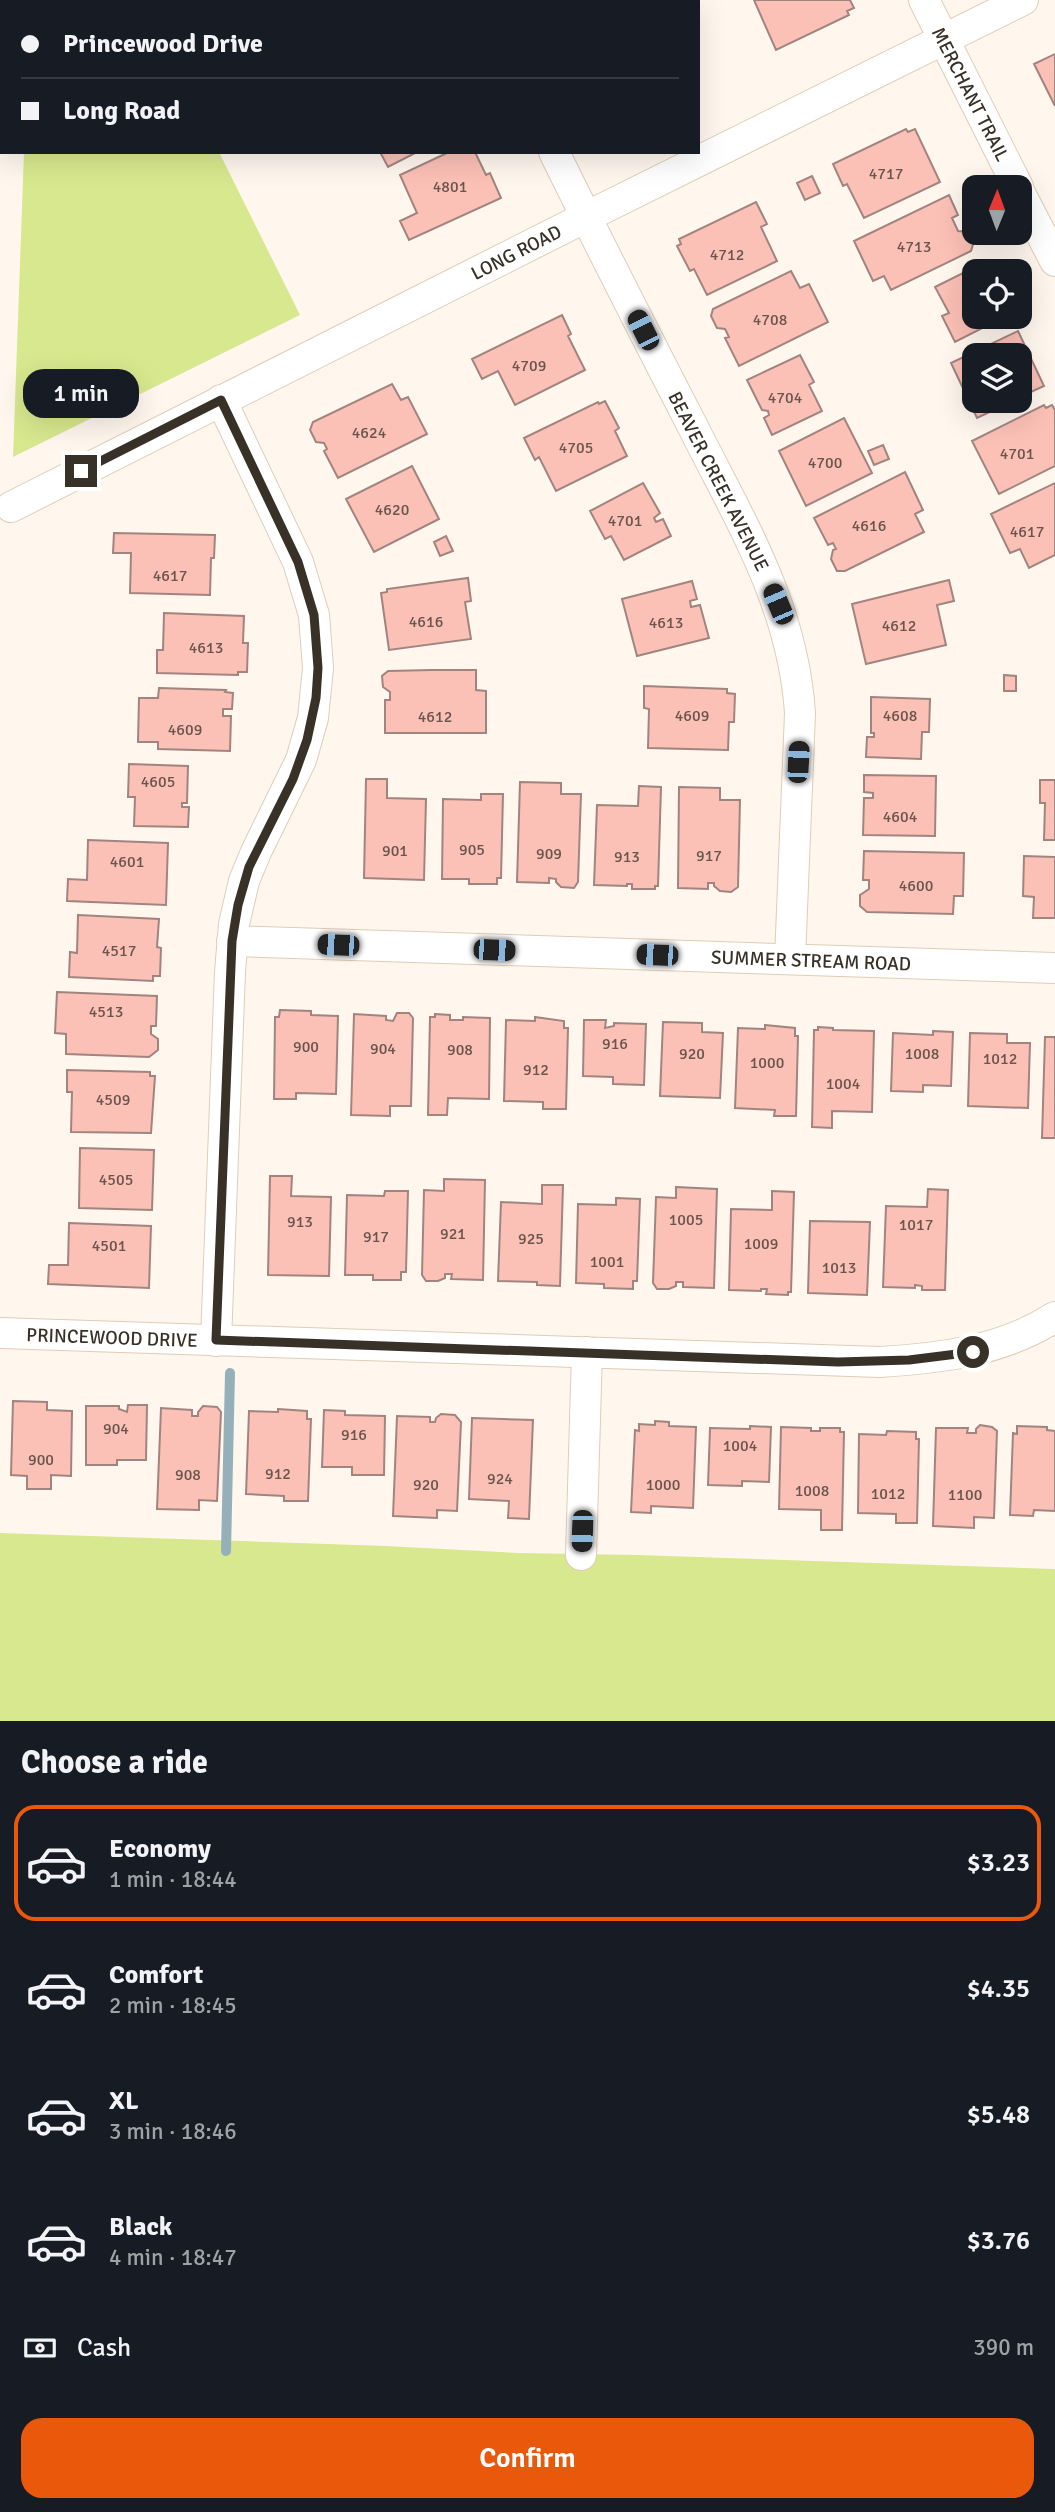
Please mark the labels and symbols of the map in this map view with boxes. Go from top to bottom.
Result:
street label: MERCHANT TRAIL [926,23,1014,166]
house number: 4717 [869,164,903,184]
north arrow [962,175,1032,245]
house number: 4801 [433,177,467,197]
street label: LONG ROAD [467,220,566,286]
house number: 4713 [897,237,931,257]
house number: 4712 [710,245,744,265]
car [625,307,662,353]
house number: 4708 [753,310,787,330]
house number: 4709 [512,356,546,376]
callout: 1 min [23,370,139,419]
street label: BEAVER CREEK AVENUE [662,387,774,575]
house number: 4704 [768,388,803,408]
house number: 4624 [352,423,387,443]
house number: 4705 [559,438,593,458]
house number: 4701 [1000,444,1034,464]
house number: 4700 [808,453,842,473]
route end [65,455,97,487]
house number: 4620 [375,500,409,520]
house number: 4701 [608,511,642,531]
house number: 4616 [852,516,886,536]
house number: 4617 [1010,522,1044,542]
house number: 4617 [153,566,187,586]
car [761,581,796,627]
house number: 4616 [409,612,443,632]
house number: 4613 [649,613,683,633]
house number: 4612 [882,616,916,636]
house number: 4613 [189,638,223,658]
house number: 4609 [675,706,709,726]
house number: 4608 [883,706,917,726]
house number: 4612 [418,707,452,727]
house number: 4609 [168,720,202,740]
car [787,740,810,784]
house number: 4605 [141,772,175,792]
house number: 4604 [883,807,918,827]
house number: 905 [459,840,485,860]
house number: 901 [382,841,408,861]
house number: 909 [536,844,562,864]
house number: 917 [696,846,722,866]
house number: 913 [614,847,640,867]
house number: 4601 [110,852,144,872]
house number: 4600 [899,876,933,896]
car [317,934,360,956]
car [473,939,516,961]
house number: 4517 [102,941,136,961]
car [636,944,679,966]
street label: SUMMER STREAM ROAD [710,946,911,976]
house number: 4513 [89,1002,123,1022]
house number: 916 [602,1034,628,1054]
house number: 900 [293,1037,319,1057]
house number: 904 [370,1039,396,1059]
house number: 908 [447,1040,473,1060]
house number: 920 [679,1044,705,1064]
house number: 1008 [905,1044,939,1064]
house number: 1012 [983,1049,1017,1069]
house number: 1000 [750,1053,784,1073]
house number: 912 [523,1060,549,1080]
house number: 1004 [826,1074,861,1094]
house number: 4509 [96,1090,130,1110]
house number: 4505 [99,1170,133,1190]
house number: 1005 [669,1210,703,1230]
house number: 913 [287,1212,313,1232]
house number: 1017 [899,1215,933,1235]
house number: 921 [440,1224,466,1244]
house number: 917 [363,1227,389,1247]
house number: 925 [518,1229,544,1249]
house number: 1009 [744,1234,778,1254]
house number: 4501 [92,1236,126,1256]
house number: 1001 [590,1252,624,1272]
house number: 1013 [822,1258,856,1278]
street label: PRINCEWOOD DRIVE [26,1323,198,1353]
route start [957,1336,989,1368]
house number: 904 [103,1419,129,1439]
house number: 916 [341,1425,367,1445]
house number: 1004 [723,1436,758,1456]
house number: 900 [28,1450,54,1470]
house number: 912 [265,1464,291,1484]
house number: 908 [175,1465,201,1485]
house number: 924 [487,1469,513,1489]
house number: 920 [413,1475,439,1495]
house number: 1000 [646,1475,680,1495]
house number: 1008 [795,1481,829,1501]
house number: 1012 [871,1484,905,1504]
house number: 1100 [948,1485,982,1505]
car [571,1510,594,1552]

